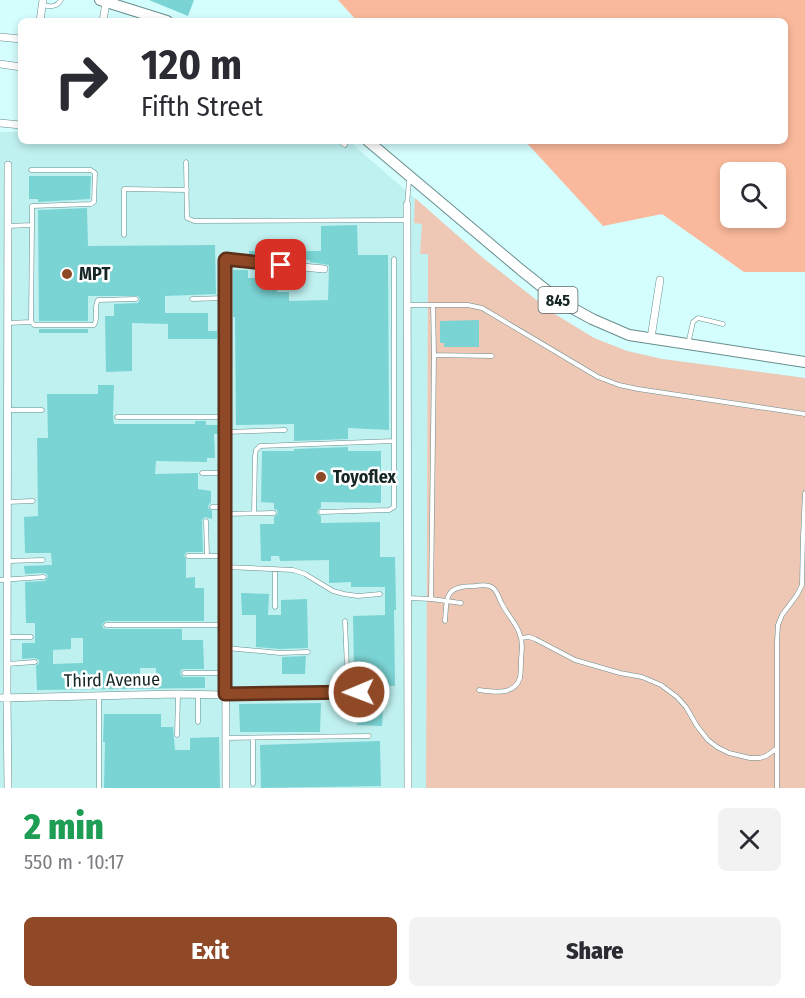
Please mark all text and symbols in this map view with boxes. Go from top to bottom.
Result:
text: 120 m [141,40,242,90]
icon: right [42,42,120,120]
text: Fifth Street [141,91,263,123]
map controls [720,162,786,228]
button: search [720,162,786,228]
pin [255,239,306,290]
icon: arrive [264,248,297,281]
place label: MPT [79,263,110,285]
marker: MPT [60,267,74,281]
road number: 845 [538,287,578,313]
place label: Toyoflex [333,466,397,488]
marker: Toyoflex [314,470,328,484]
position arrow [327,660,391,724]
street label: Third Avenue [64,668,160,692]
text: 2 min [24,805,104,849]
button: close [718,808,781,871]
text: 550 m · 10:17 [24,850,124,874]
button: Exit [24,917,397,986]
button: Share [409,917,781,986]

